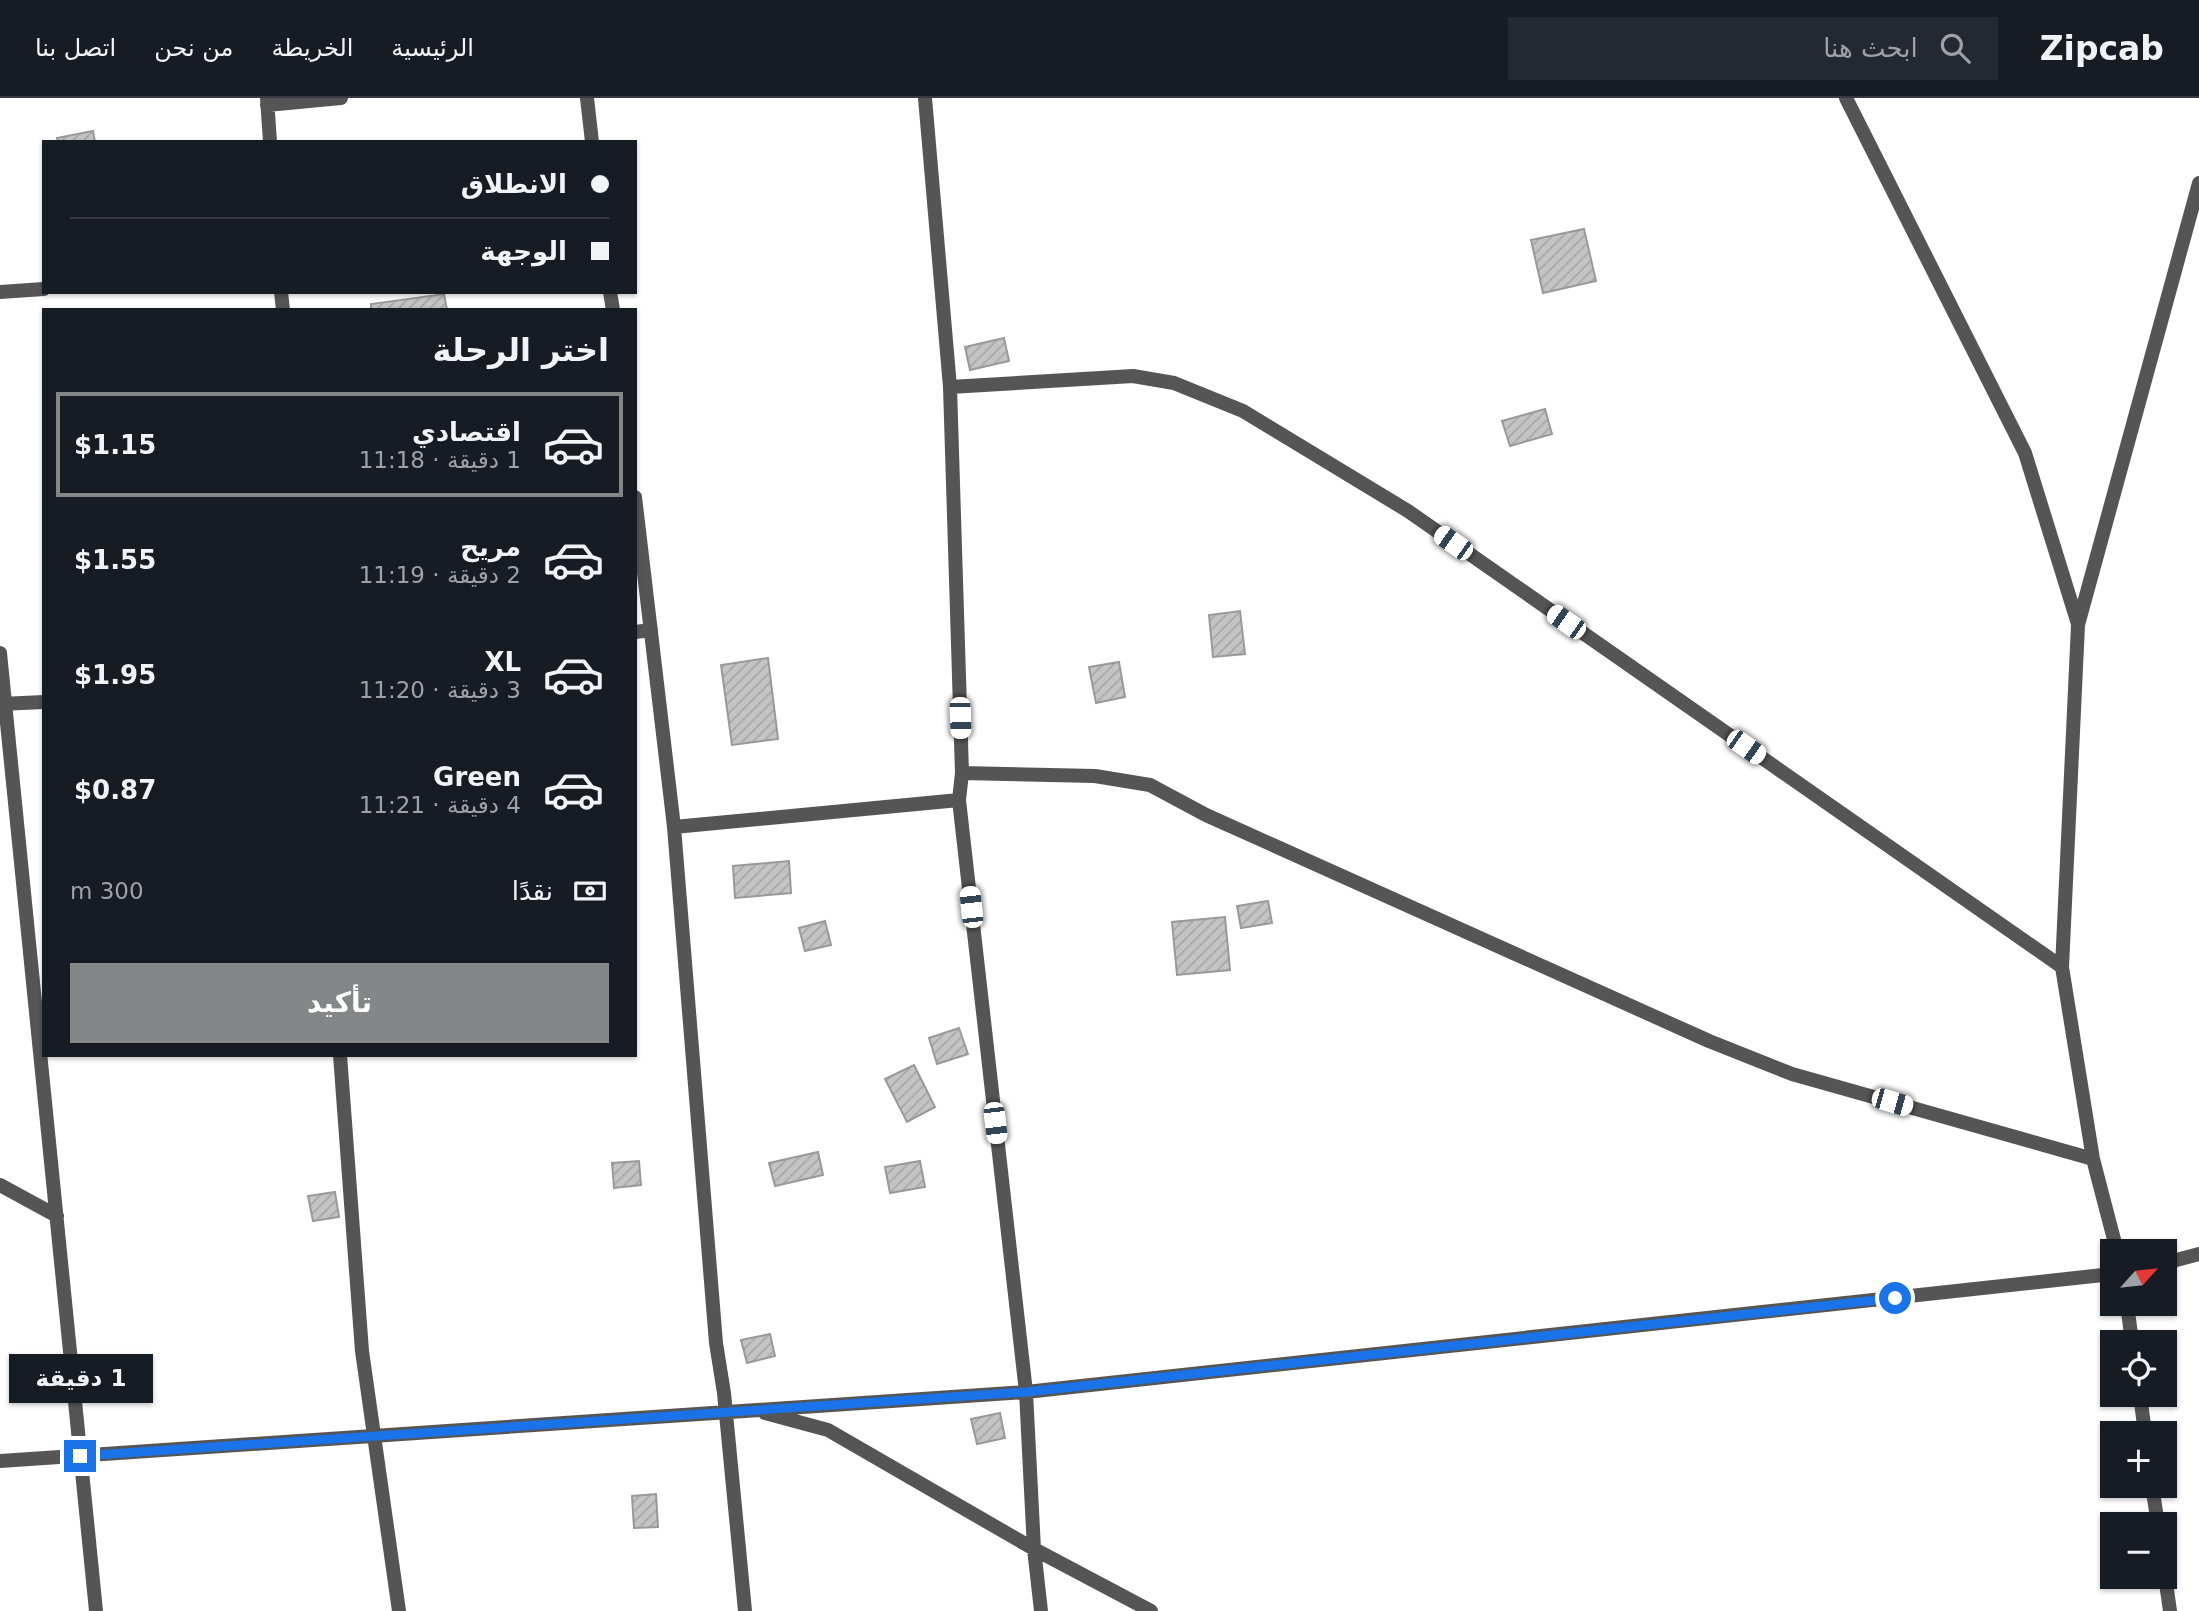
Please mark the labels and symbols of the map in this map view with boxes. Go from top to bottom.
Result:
car [1430,522,1477,564]
car [1543,601,1590,643]
car [949,697,972,739]
car [1723,726,1770,768]
car [959,885,984,929]
car [1869,1086,1916,1118]
car [983,1101,1008,1145]
north arrow [2100,1239,2177,1316]
route start [1879,1282,1911,1314]
callout: 1 دقيقة [8,1354,152,1404]
route end [64,1440,96,1472]

